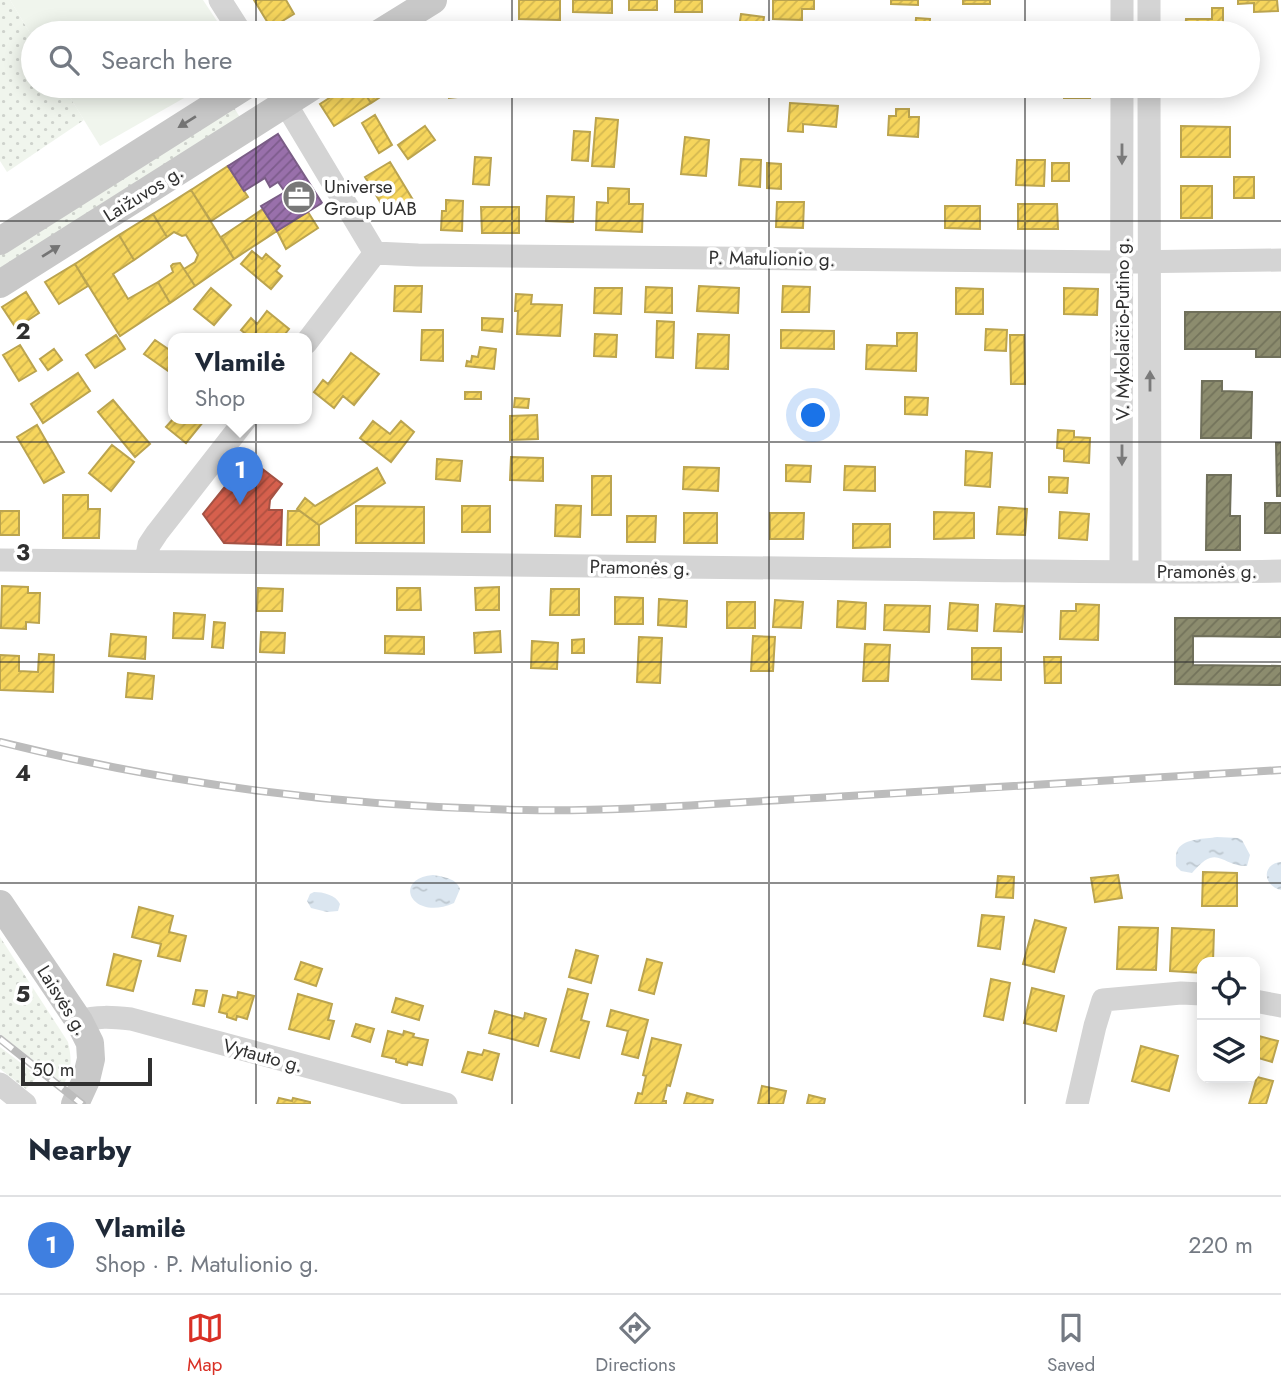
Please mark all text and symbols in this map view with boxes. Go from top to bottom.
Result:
search box [21,21,1260,98]
icon: search [45,41,83,79]
text: Search here [101,41,233,79]
one-way arrow [178,116,197,129]
one-way arrow [1116,143,1128,165]
street label: Laižuvos g. [98,158,188,229]
place label: Universe Group UAB [324,173,417,222]
office icon: Universe Group UAB [280,178,318,216]
street label: V. Mykolaičio-Putino g. [1109,237,1136,421]
street label: P. Matulionio g. [708,244,836,273]
one-way arrow [42,245,61,258]
text: 2 [15,314,31,348]
popup [168,333,312,424]
text: Vlamilė [195,343,285,381]
one-way arrow [1144,369,1156,391]
text: Shop [195,381,245,415]
your location [796,398,830,432]
one-way arrow [1116,444,1128,466]
pin: 1 [217,447,263,505]
text: 3 [16,535,30,569]
street label: Pramonės g. [589,553,690,582]
street label: Pramonės g. [1157,558,1257,585]
text: 4 [15,756,31,790]
map controls [1197,957,1260,1083]
button: locate [1197,957,1260,1020]
street label: Laisvės g. [30,960,95,1040]
text: 5 [16,977,30,1011]
button: layers [1197,1020,1260,1083]
street label: Vytauto g. [220,1032,306,1079]
scale bar [21,1055,152,1087]
text: 50 m [32,1056,75,1083]
text: Nearby [28,1128,131,1171]
text: Vlamilė [95,1209,186,1247]
text: 1 [45,1228,57,1262]
text: 220 m [1188,1228,1253,1262]
text: Shop · P. Matulionio g. [95,1247,319,1281]
tab: Map [186,1309,224,1378]
tab: Directions [595,1309,676,1378]
tab: Saved [1047,1309,1095,1378]

